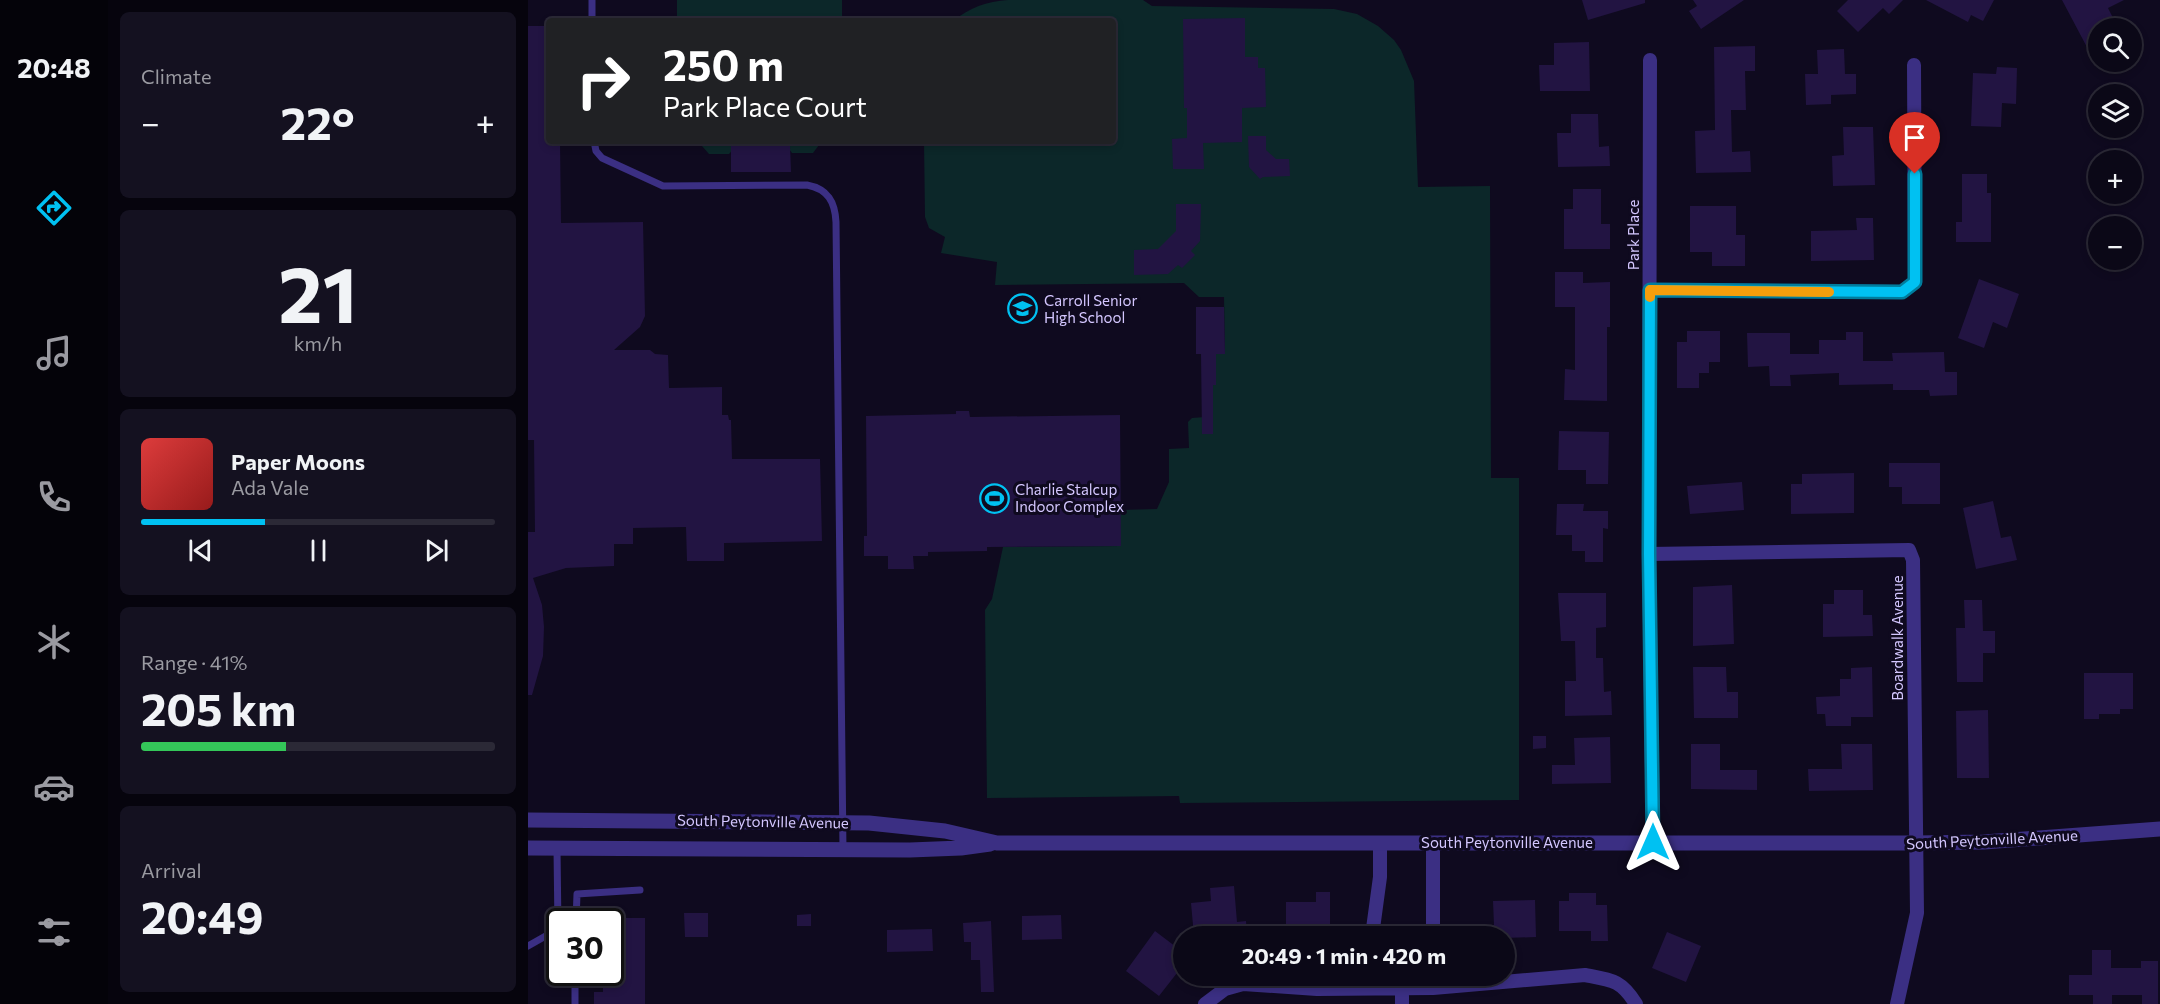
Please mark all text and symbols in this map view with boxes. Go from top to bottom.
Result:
map controls [2088,18,2142,270]
button: search [2088,18,2142,72]
text: 250 m [663,38,784,90]
icon: right [564,42,642,120]
text: 20:48 [17,51,91,84]
text: Climate [141,64,211,88]
button: layers [2088,84,2142,138]
text: Park Place Court [663,90,867,123]
text: 22° [281,94,355,149]
text: − [141,101,160,142]
text: + [476,101,495,142]
pin [1889,112,1940,174]
icon: arrive [1898,121,1931,154]
button: + [2088,150,2142,204]
icon: directions [33,187,75,229]
street label: Park Place [1624,200,1642,270]
button: − [2088,216,2142,270]
text: 21 [278,244,358,339]
place label: Carroll Senior High School [1044,291,1137,326]
school or university icon: Carroll Senior High School [1007,293,1039,325]
text: km/h [294,331,342,355]
icon: music [33,332,75,374]
text: Paper Moons [231,448,365,475]
text: Ada Vale [231,475,309,499]
icon: phone [33,476,75,518]
place label: Charlie Stalcup Indoor Complex [1015,480,1124,515]
sports icon: Charlie Stalcup Indoor Complex [978,482,1010,514]
icon: previous [184,534,217,567]
icon: pause [302,534,335,567]
icon: next [420,534,453,567]
street label: Boardwalk Avenue [1888,575,1906,701]
icon: climate [33,621,75,663]
text: Range · 41% [141,650,247,674]
text: 205 km [141,680,296,735]
icon: car [33,766,75,808]
position arrow [1621,810,1685,874]
street label: South Peytonville Avenue [677,811,849,831]
street label: South Peytonville Avenue [1906,826,2078,852]
street label: South Peytonville Avenue [1421,833,1593,851]
text: Arrival [141,858,202,882]
text: 20:49 [141,888,264,943]
speed limit sign: 30 [546,908,624,986]
icon: filters [33,911,75,953]
text: 20:49 · 1 min · 420 m [1242,942,1446,969]

